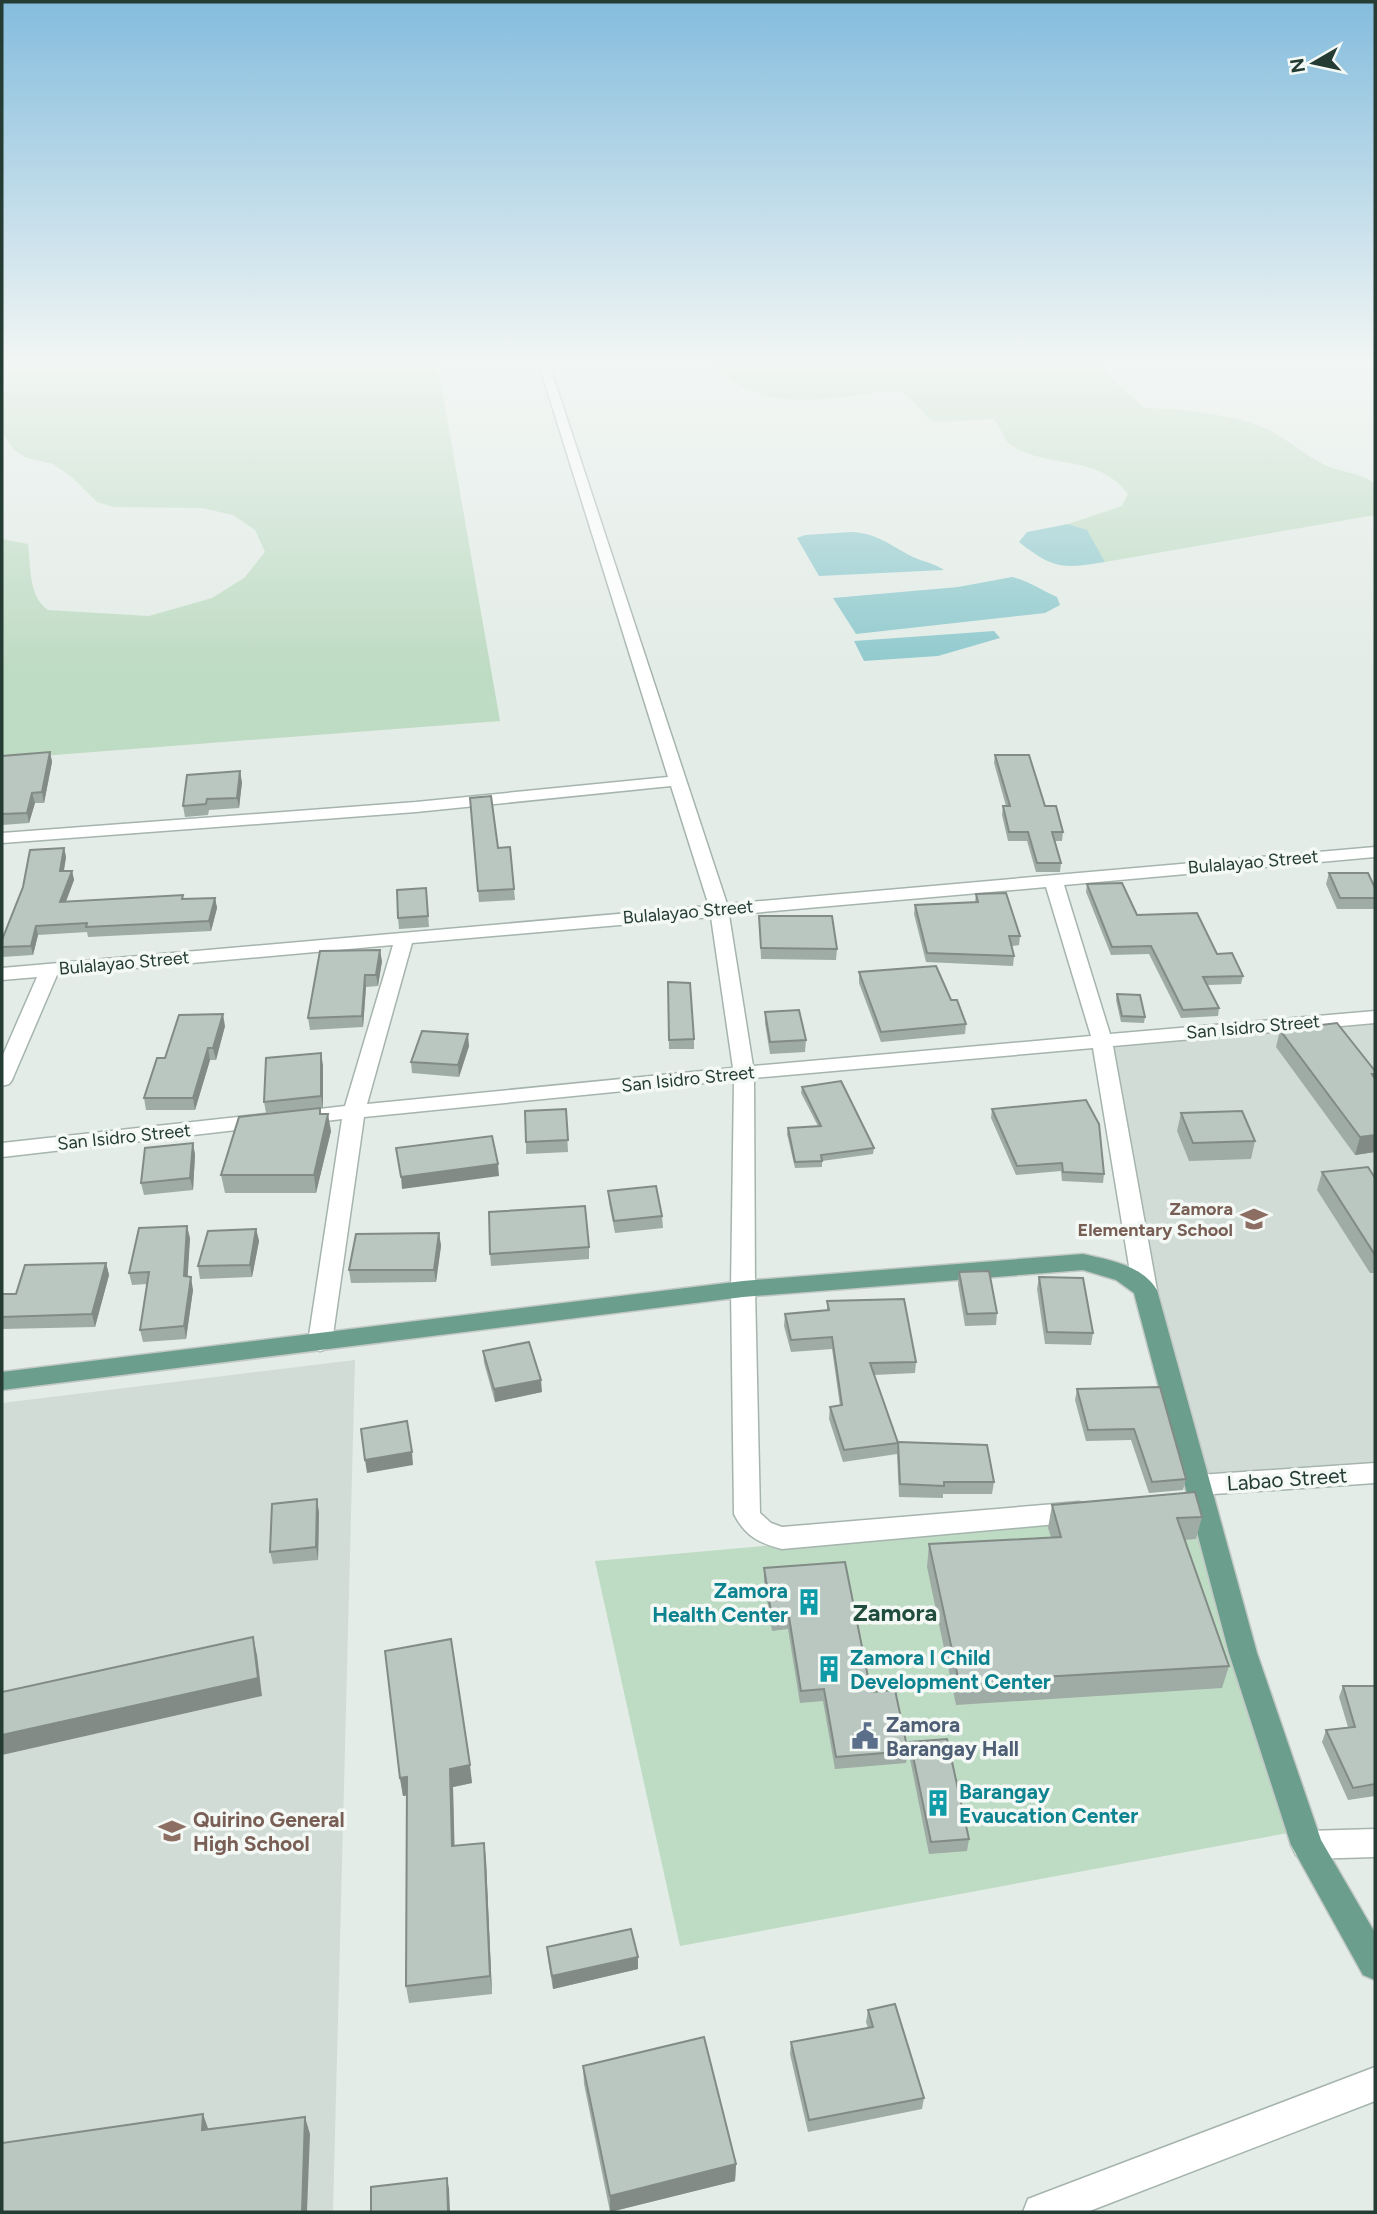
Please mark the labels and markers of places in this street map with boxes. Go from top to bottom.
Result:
place label: Zamora Elementary School [1078,1198,1233,1241]
school or university icon: Zamora Elementary School [1239,1204,1269,1234]
place label: Zamora Health Center [652,1578,788,1627]
building icon: Zamora Health Center [794,1587,824,1617]
place label: Zamora I Child Development Center [850,1645,1051,1694]
building icon: Zamora I Child Development Center [814,1654,844,1684]
place label: Zamora Barangay Hall [886,1712,1019,1761]
public building icon: Zamora Barangay Hall [850,1721,880,1751]
place label: Barangay Evaucation Center [959,1779,1138,1828]
building icon: Barangay Evaucation Center [923,1788,953,1818]
place label: Quirino General High School [193,1807,345,1856]
school or university icon: Quirino General High School [157,1816,187,1846]

